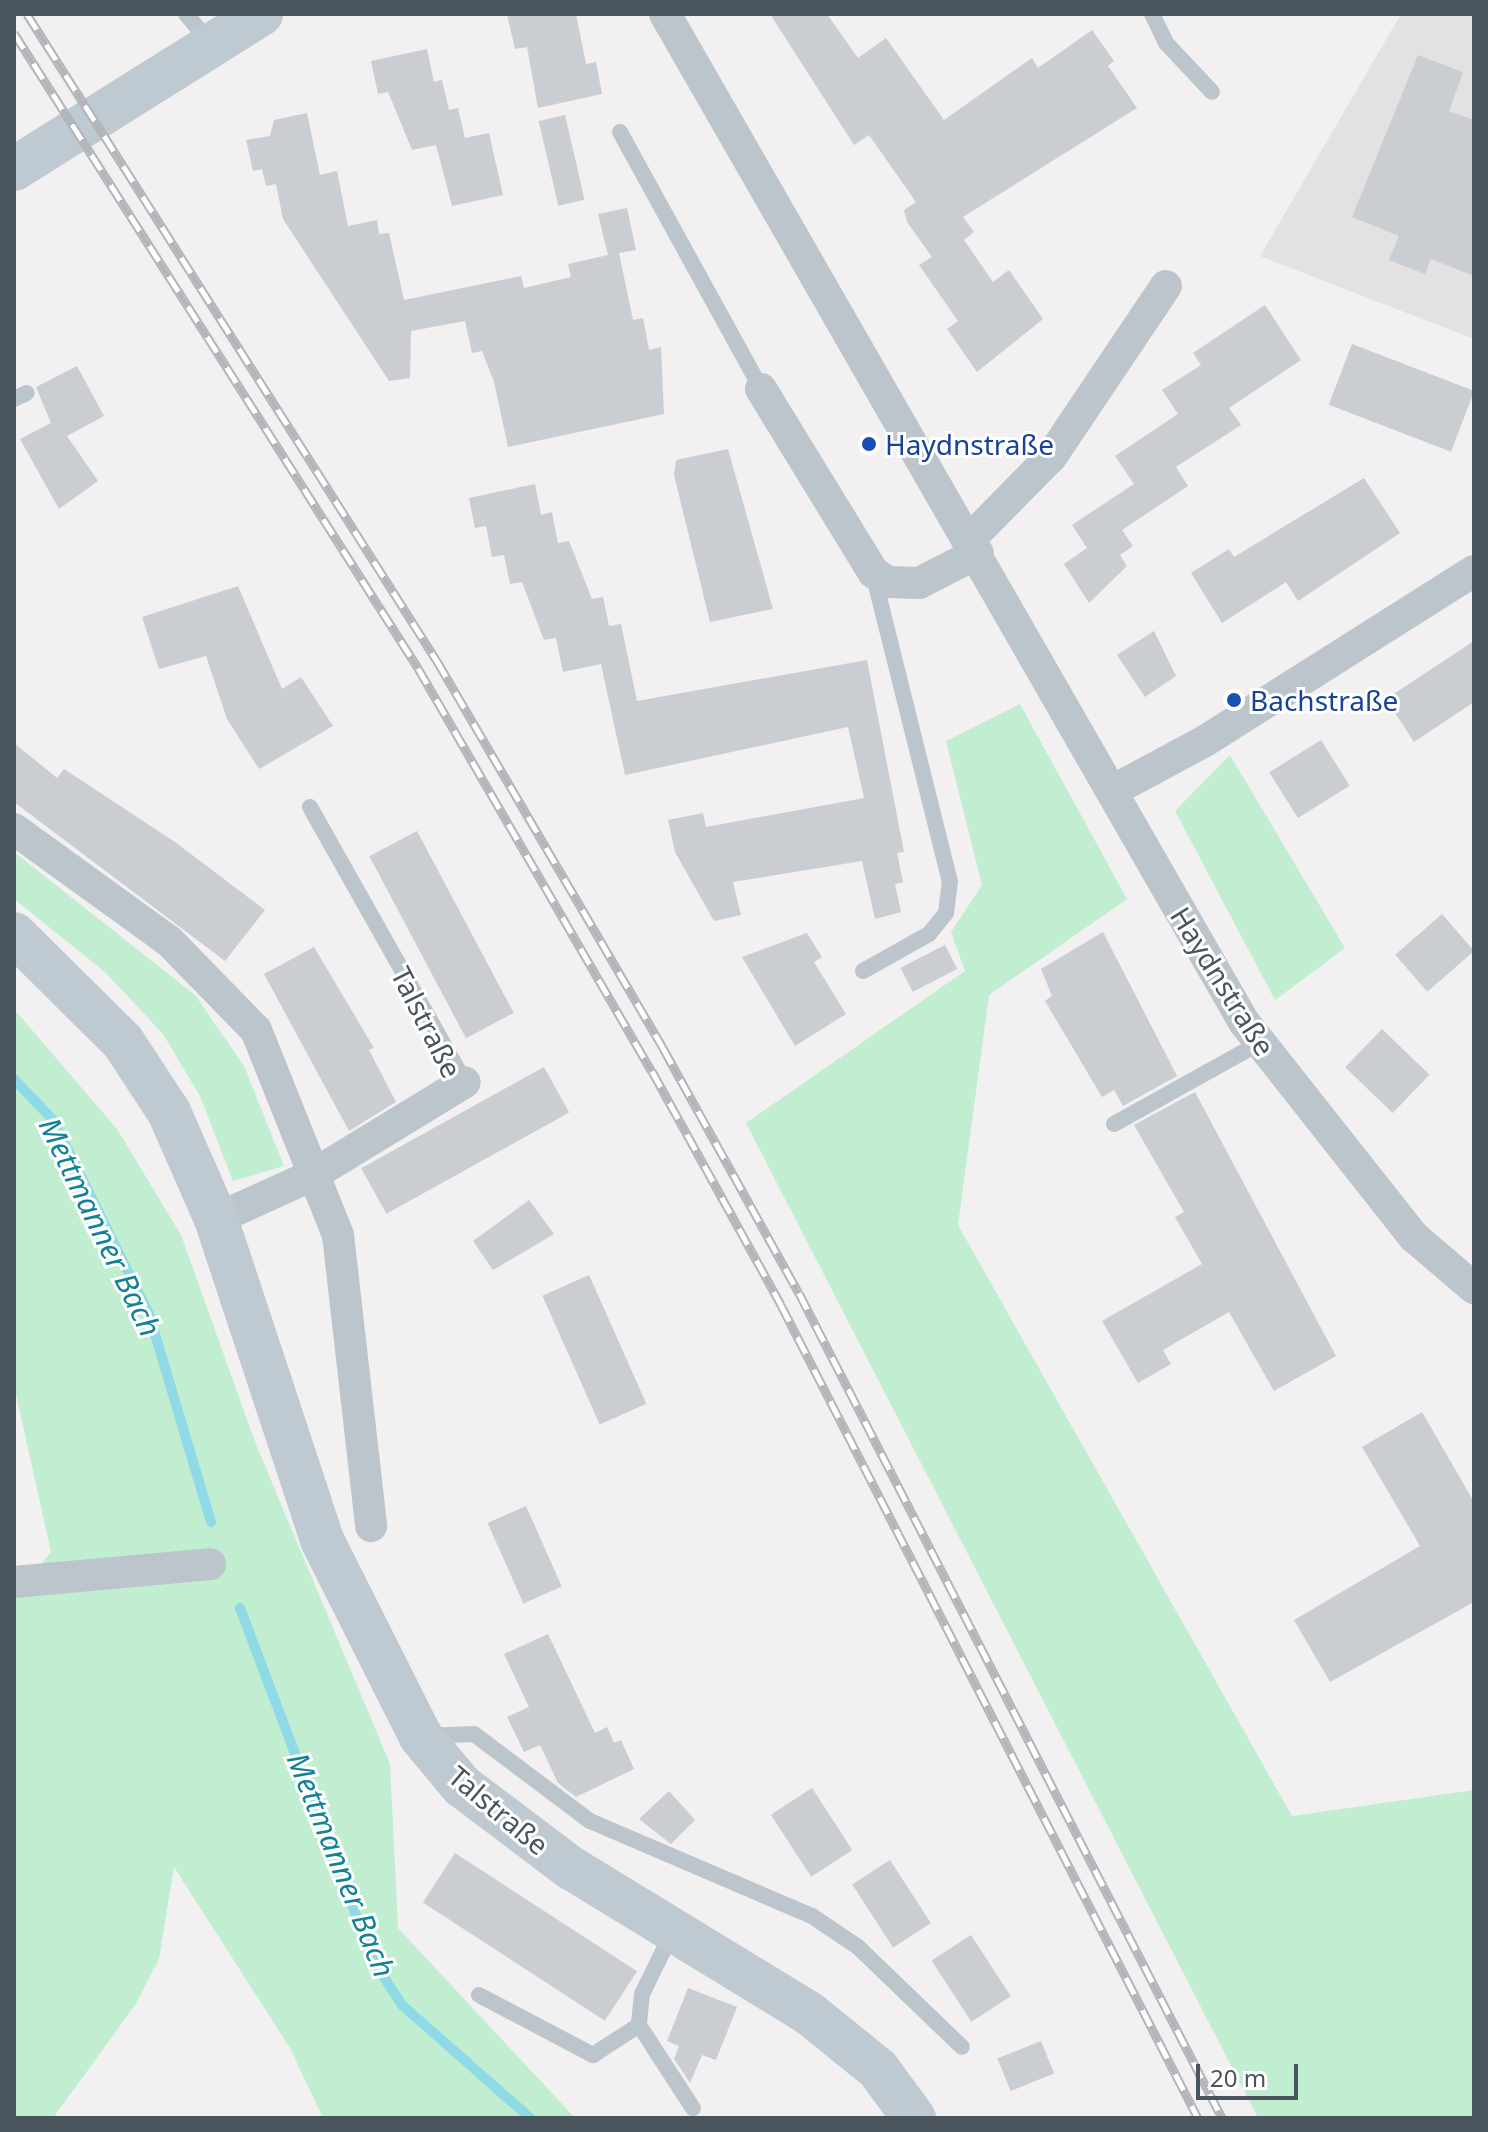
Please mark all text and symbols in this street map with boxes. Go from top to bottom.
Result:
place label: Haydnstraße [885,427,1054,461]
marker: Haydnstraße [860,435,878,453]
place label: Bachstraße [1250,683,1398,717]
marker: Bachstraße [1225,691,1243,709]
street label: Haydnstraße [1164,900,1282,1062]
street label: Talstraße [385,961,469,1083]
water label: Mettmanner Bach [31,1112,169,1342]
water label: Mettmanner Bach [280,1748,402,1982]
street label: Talstraße [442,1759,556,1861]
scale bar [1200,2048,1302,2098]
text: 20 m [1210,2061,1266,2094]

